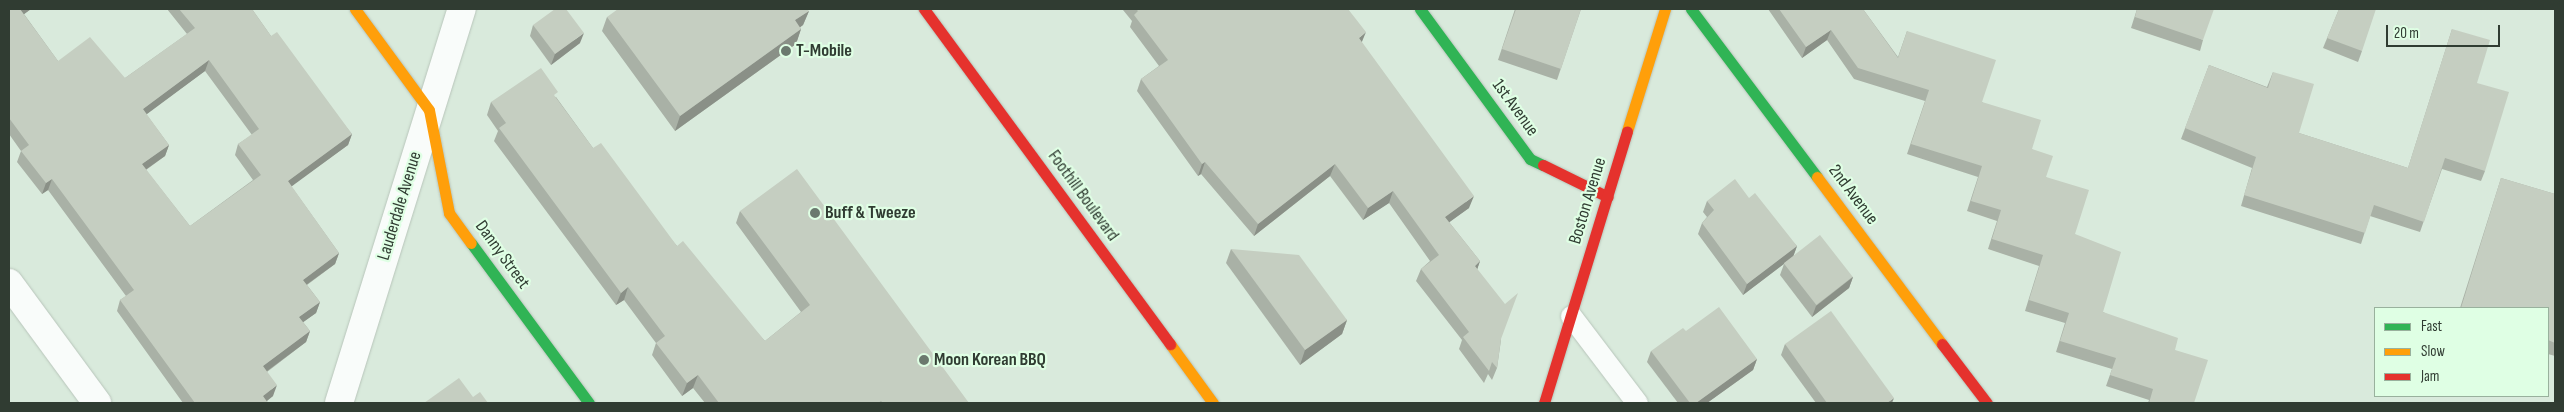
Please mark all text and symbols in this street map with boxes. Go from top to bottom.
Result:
scale bar [2389,15,2503,47]
text: 20 m [2394,24,2419,43]
place label: T-Mobile [796,40,852,62]
marker: T-Mobile [780,45,792,57]
street label: 1st Avenue [1487,75,1543,141]
street label: Foothill Boulevard [1043,146,1123,246]
street label: Lauderdale Avenue [373,149,427,263]
street label: Boston Avenue [1565,155,1611,247]
street label: 2nd Avenue [1823,161,1883,229]
place label: Buff & Tweeze [825,202,916,224]
marker: Buff & Tweeze [809,207,821,219]
street label: Danny Street [470,217,534,293]
legend [2374,307,2549,397]
text: Fast [2421,317,2442,336]
text: Slow [2421,342,2445,361]
place label: Moon Korean BBQ [934,349,1046,371]
marker: Moon Korean BBQ [918,354,930,366]
text: Jam [2421,367,2439,386]

